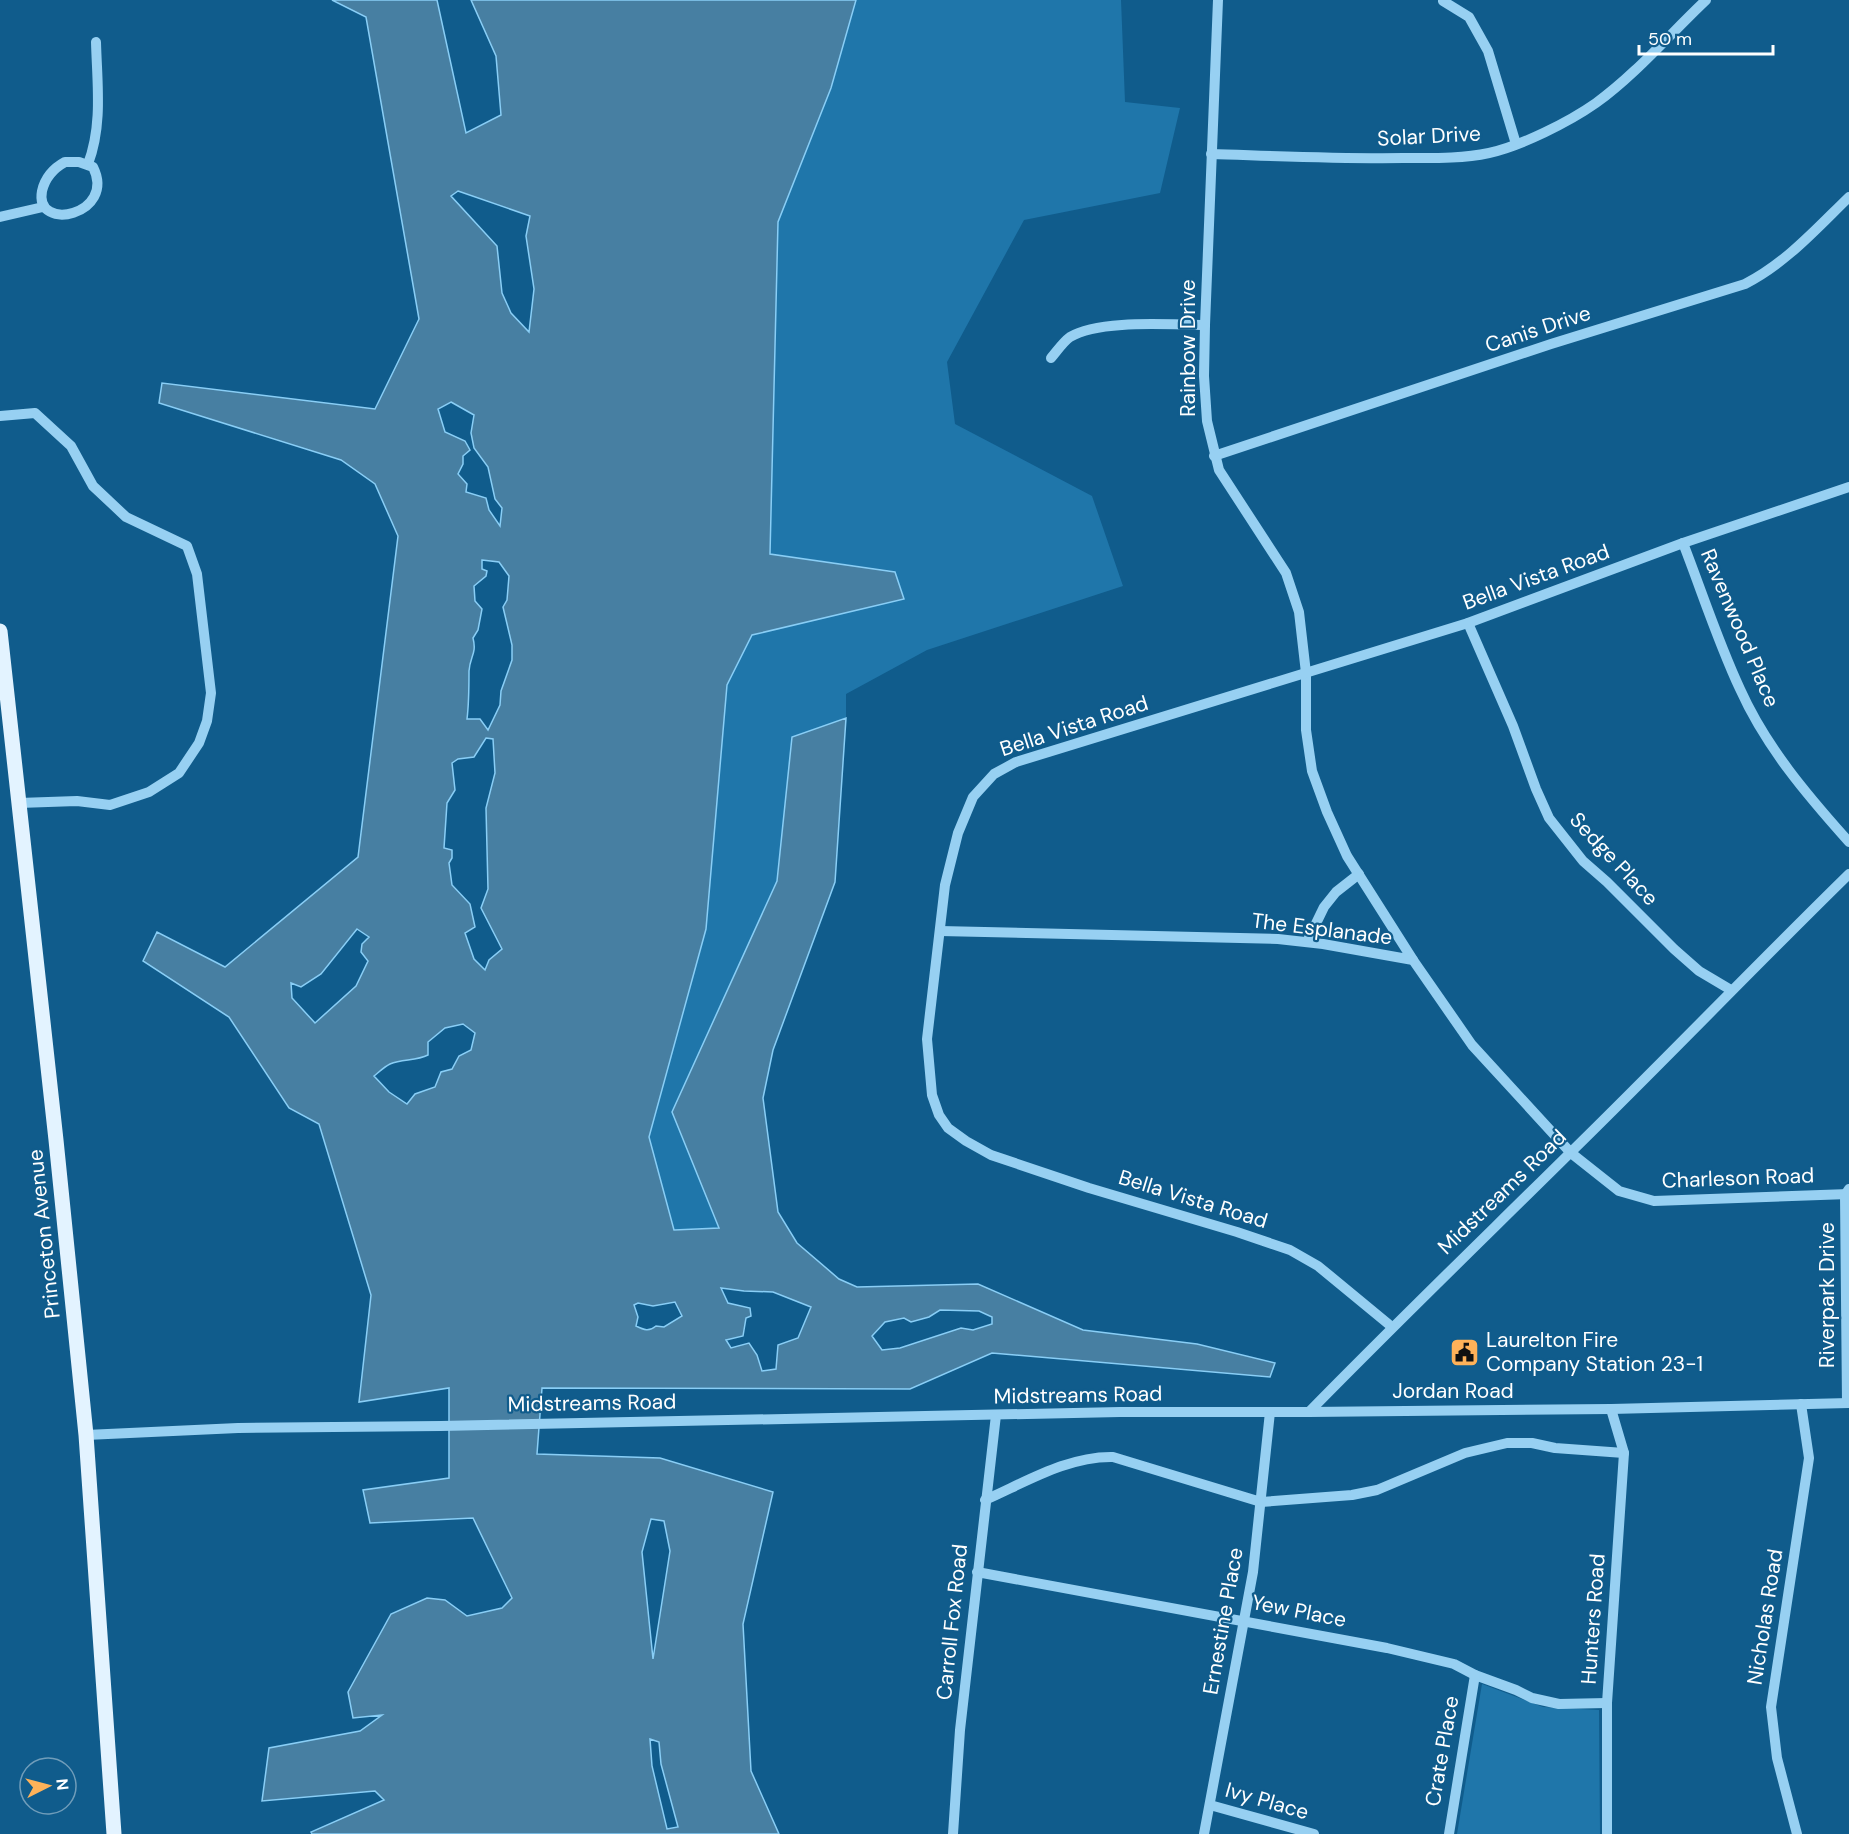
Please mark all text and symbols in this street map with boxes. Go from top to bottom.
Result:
scale bar [1639,18,1772,56]
text: 50 m [1648,27,1692,51]
street label: Solar Drive [1376,119,1482,153]
street label: Rainbow Drive [1174,279,1202,417]
street label: Canis Drive [1482,299,1594,359]
street label: Bella Vista Road [1459,537,1613,617]
street label: Ravenwood Place [1694,545,1786,711]
street label: Bella Vista Road [996,689,1152,763]
street label: Sedge Place [1563,806,1665,912]
street label: The Esplanade [1250,906,1394,952]
street label: Midstreams Road [1432,1123,1572,1261]
street label: Princeton Avenue [21,1148,67,1320]
street label: Charleson Road [1661,1161,1815,1195]
street label: Bella Vista Road [1115,1163,1271,1235]
street label: Riverpark Drive [1813,1222,1841,1368]
place label: Laurelton Fire Company Station 23-1 [1486,1326,1703,1378]
public building icon: Laurelton Fire Company Station 23-1 [1449,1336,1481,1368]
street label: Jordan Road [1392,1377,1514,1405]
street label: Midstreams Road [993,1380,1163,1410]
street label: Midstreams Road [507,1388,677,1418]
street label: Carroll Fox Road [930,1543,974,1701]
street label: Ernestine Place [1196,1545,1250,1697]
street label: Nicholas Road [1740,1547,1790,1687]
street label: Hunters Road [1574,1553,1612,1685]
street label: Yew Place [1249,1588,1349,1634]
street label: Crate Place [1419,1694,1465,1808]
north arrow [18,1756,78,1816]
street label: Ivy Place [1222,1776,1312,1826]
text: N [51,1778,73,1791]

